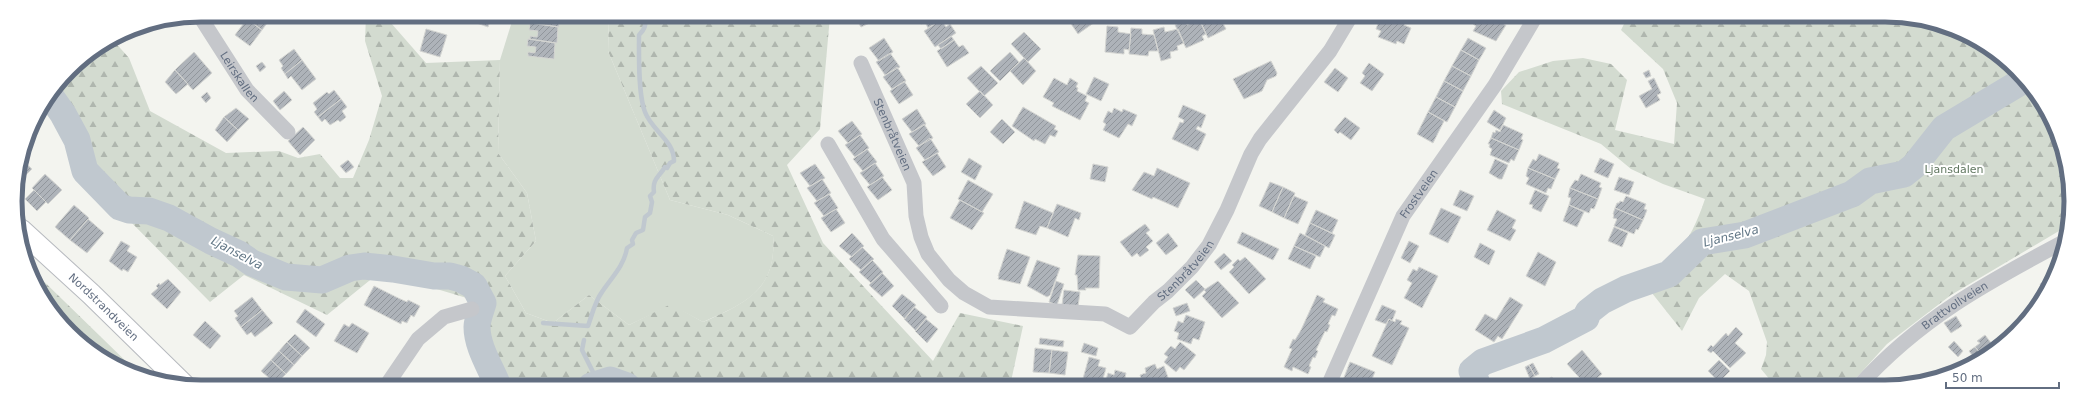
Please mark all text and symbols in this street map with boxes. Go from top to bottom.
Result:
street label: Leirskallen [217,49,261,105]
street label: Stenbråtveien [870,96,914,173]
park label: Ljansdalen [1924,163,1984,176]
street label: Frostveien [1397,167,1441,221]
water label: Ljanselva [1702,222,1760,250]
water label: Ljanselva [209,234,265,272]
street label: Stenbråtveien [1155,239,1217,304]
street label: Nordstrandveien [66,271,141,344]
street label: Brattvollveien [1919,279,1990,333]
scale bar [1946,364,2059,390]
text: 50 m [1952,371,1983,385]

